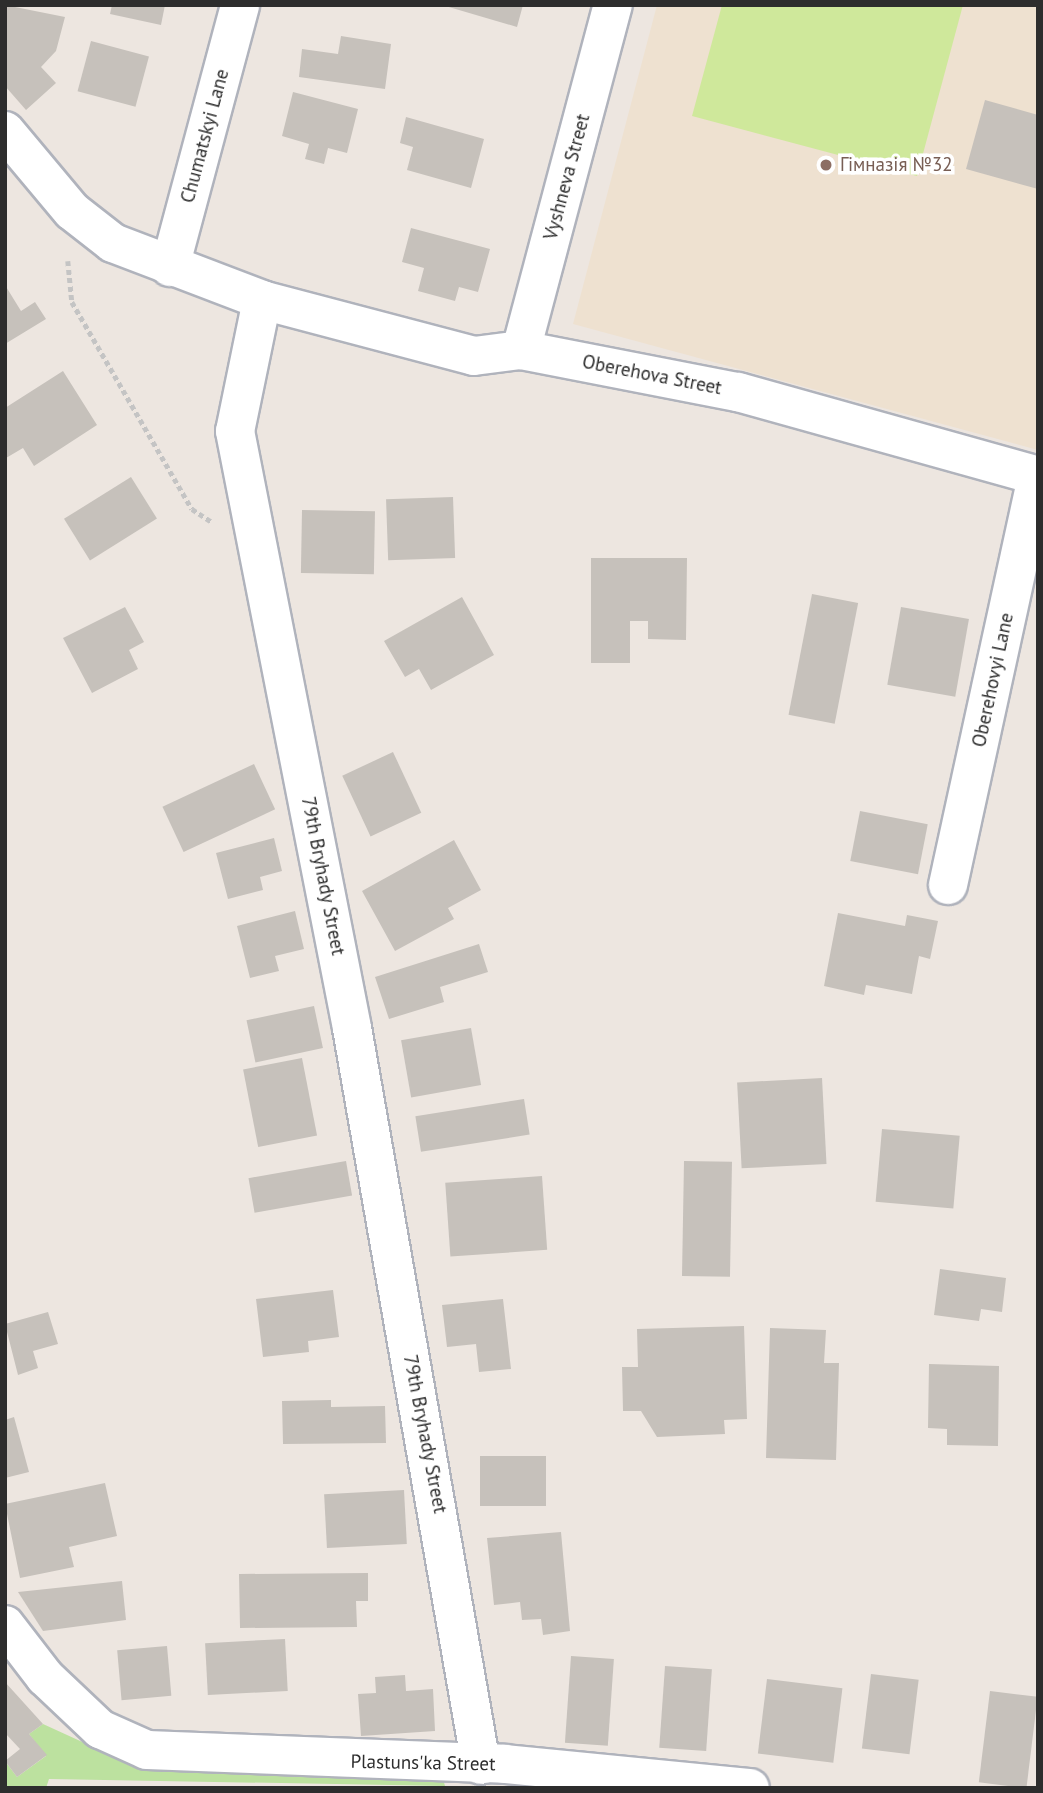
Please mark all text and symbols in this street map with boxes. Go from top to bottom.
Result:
street label: Chumatskyi Lane [176,67,234,205]
street label: Vyshneva Street [539,112,595,242]
place label: Гімназія №32 [840,154,953,176]
marker: Гімназія №32 [818,157,834,173]
street label: Oberehova Street [580,350,724,400]
street label: Oberehovyi Lane [968,611,1018,749]
street label: 79th Bryhady Street [296,795,350,957]
street label: 79th Bryhady Street [398,1353,452,1515]
street label: Plastuns'ka Street [350,1750,496,1776]

